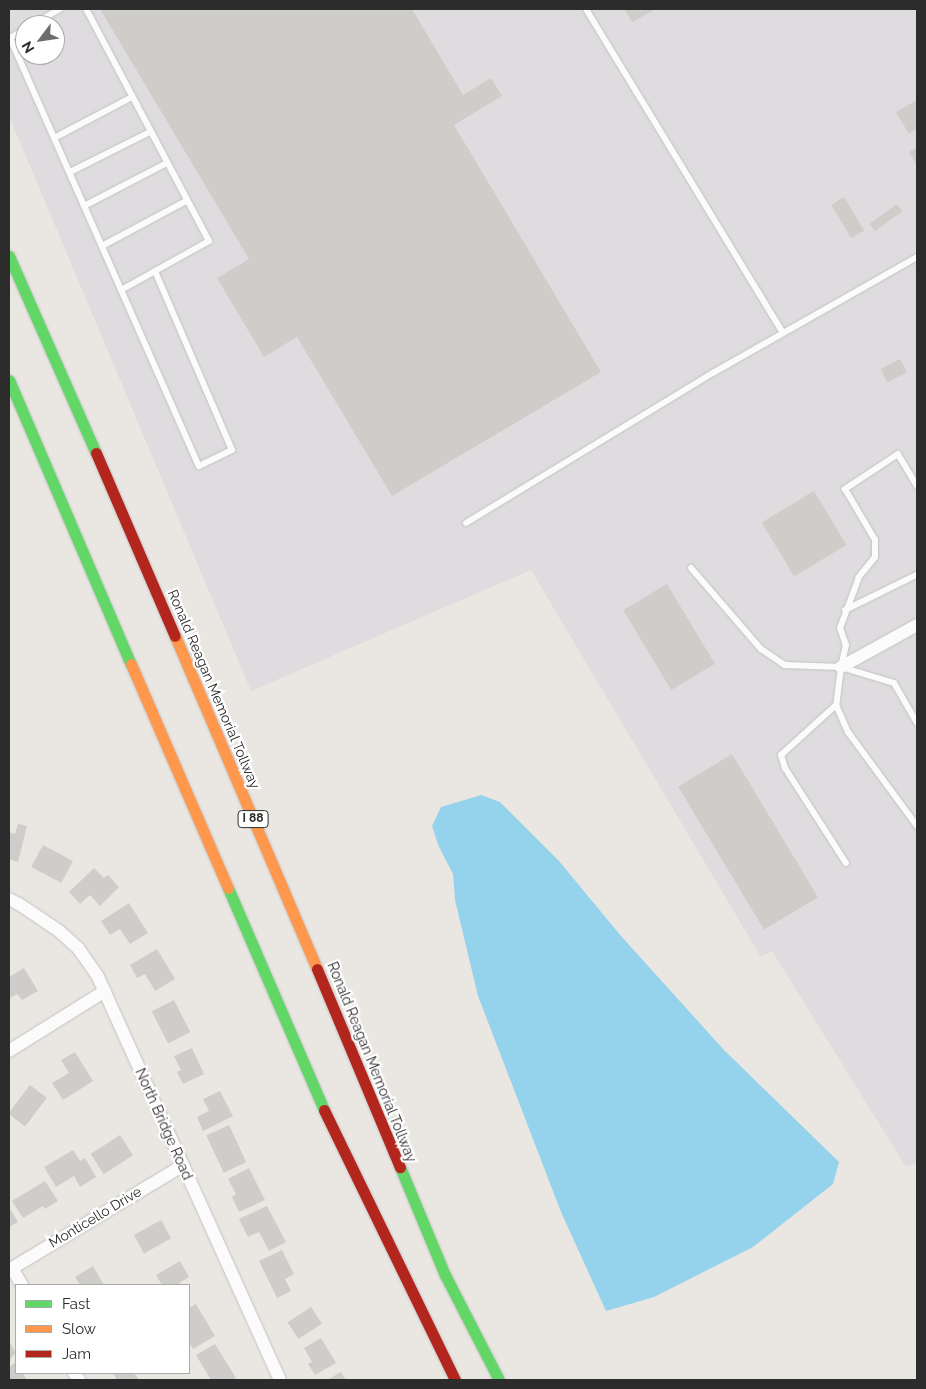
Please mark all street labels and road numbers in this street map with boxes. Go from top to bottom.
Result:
street label: Ronald Reagan Memorial Tollway [164,587,264,791]
road number: I 88 [237,810,269,829]
street label: Ronald Reagan Memorial Tollway [324,959,420,1165]
street label: North Bridge Road [132,1066,196,1182]
street label: Monticello Drive [46,1183,144,1251]

